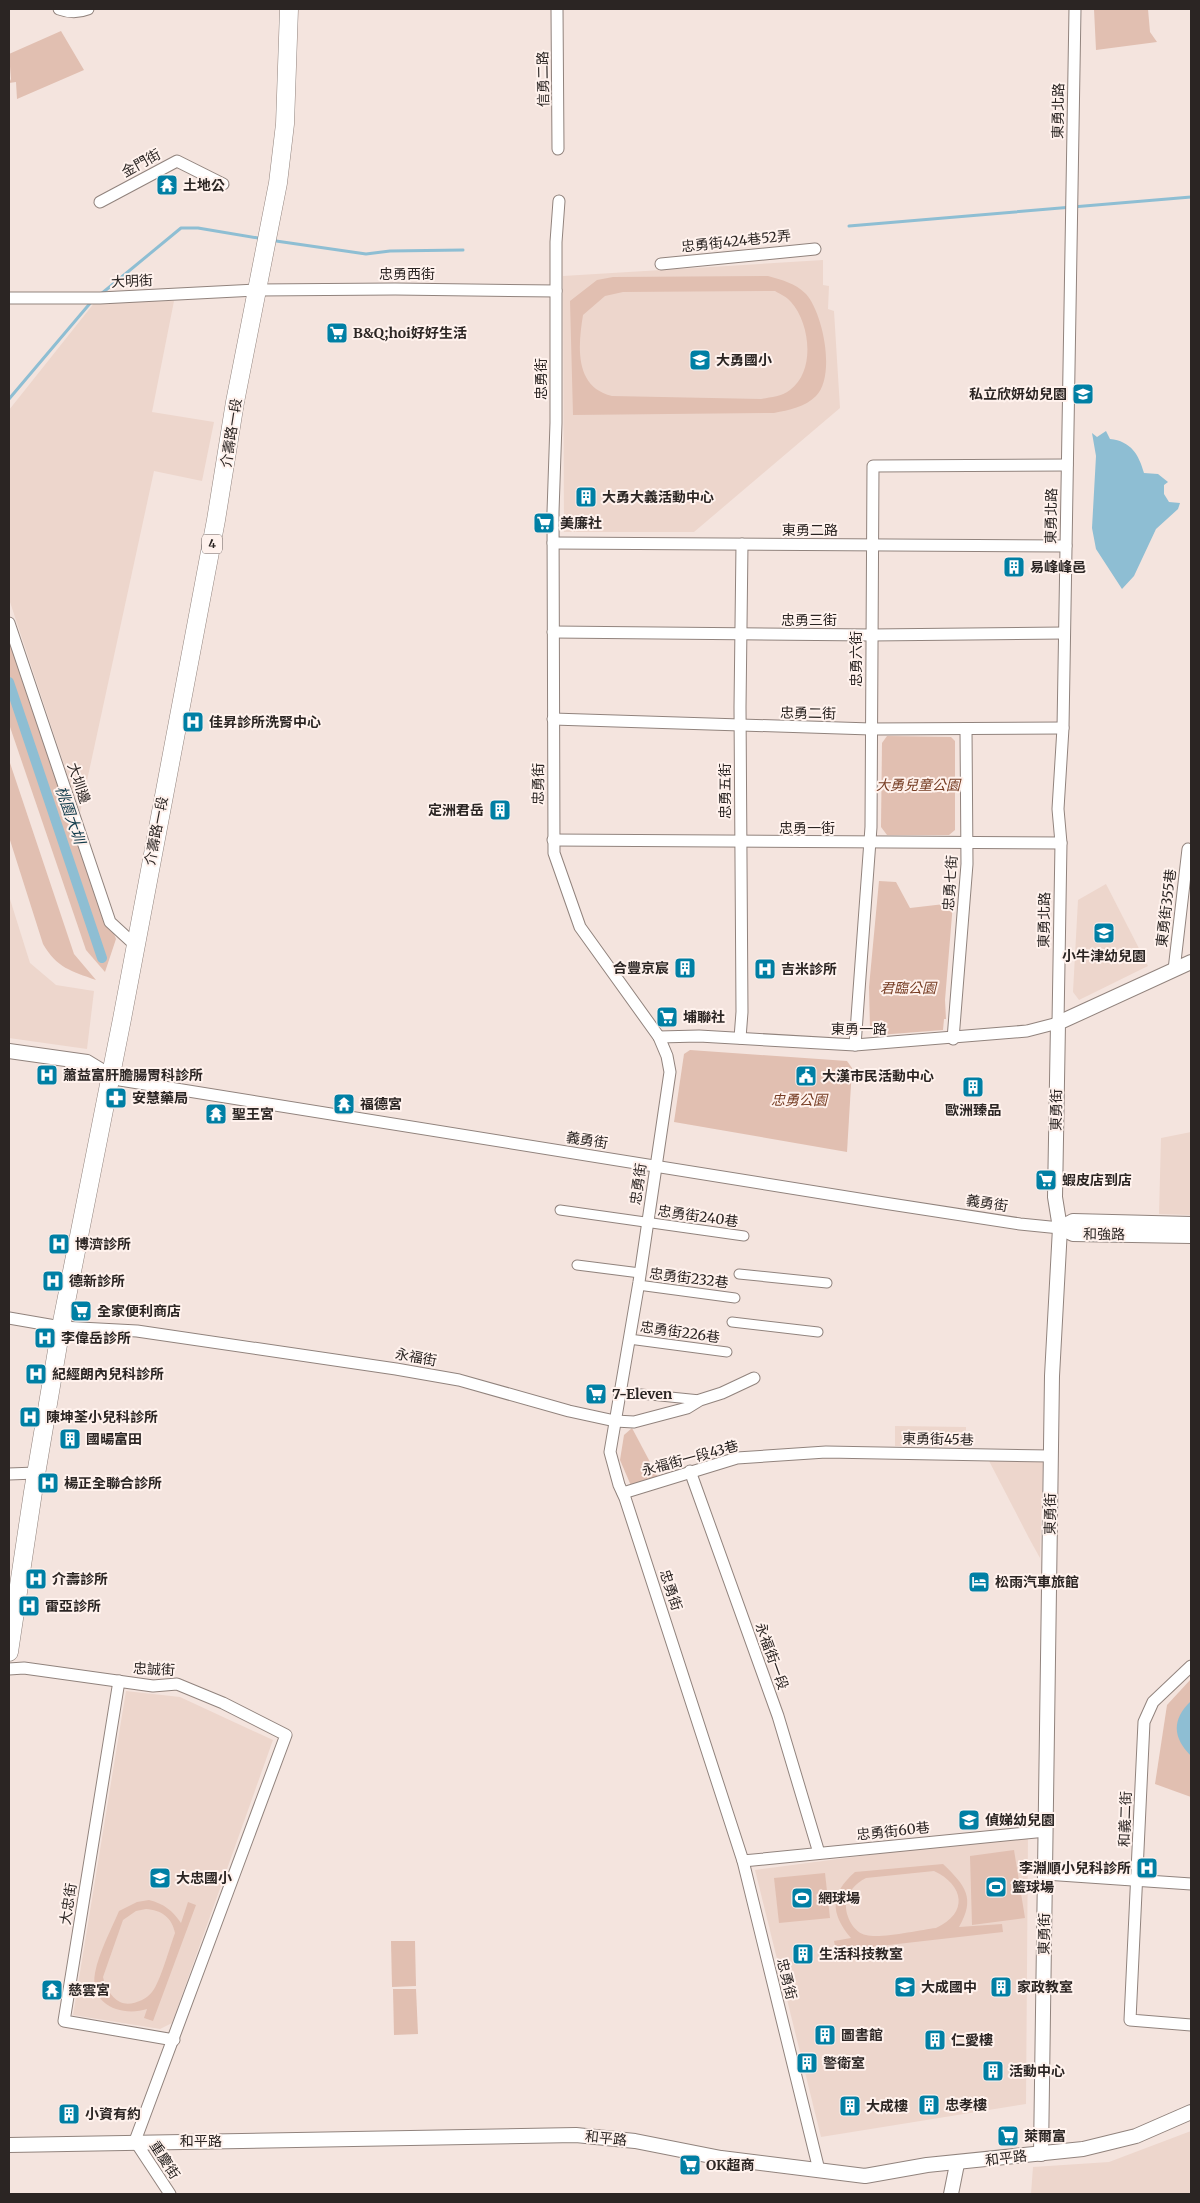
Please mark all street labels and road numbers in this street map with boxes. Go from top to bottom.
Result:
street label: 信勇二路 [534,51,552,107]
street label: 東勇北路 [1049,83,1067,139]
street label: 金門街 [118,145,164,181]
street label: 忠勇街424巷52弄 [680,226,792,256]
street label: 忠勇西街 [379,265,435,283]
street label: 大明街 [111,271,153,291]
street label: 忠勇街 [532,358,550,400]
street label: 介壽路一段 [217,397,245,469]
street label: 東勇北路 [1042,488,1060,544]
street label: 東勇二路 [782,521,838,539]
road number: 4 [202,534,222,554]
street label: 忠勇三街 [781,611,837,629]
street label: 忠勇六街 [847,631,865,687]
street label: 忠勇二街 [780,704,836,722]
street label: 大圳邊 [64,760,94,806]
street label: 忠勇街 [529,763,547,805]
street label: 忠勇五街 [716,763,734,819]
street label: 介壽路一段 [140,795,172,867]
street label: 忠勇一街 [779,819,835,837]
street label: 忠勇七街 [939,854,961,912]
street label: 東勇街355巷 [1152,868,1180,948]
street label: 東勇北路 [1035,892,1053,948]
street label: 東勇一路 [831,1020,887,1038]
street label: 東勇街 [1047,1089,1065,1131]
street label: 義勇街 [565,1128,609,1152]
street label: 忠勇街 [626,1162,650,1206]
street label: 義勇街 [965,1191,1009,1215]
street label: 忠勇街240巷 [656,1201,740,1231]
street label: 和強路 [1083,1225,1125,1243]
street label: 忠勇街232巷 [648,1264,730,1292]
street label: 忠勇街226巷 [639,1317,721,1347]
street label: 永福街 [394,1344,438,1370]
street label: 東勇街45巷 [902,1429,974,1449]
street label: 永福街一段43巷 [640,1436,740,1480]
street label: 東勇街 [1041,1493,1059,1535]
street label: 忠勇街 [656,1567,686,1613]
street label: 永福街一段 [752,1620,792,1692]
street label: 忠誠街 [133,1659,175,1679]
street label: 和義二街 [1115,1791,1135,1847]
street label: 忠勇街60巷 [856,1818,930,1844]
street label: 大忠街 [56,1882,80,1926]
street label: 東勇街 [1035,1913,1053,1955]
street label: 忠勇街 [773,1956,801,2002]
street label: 和平路 [584,2127,628,2149]
street label: 和平路 [180,2132,222,2150]
street label: 重慶街 [146,2137,184,2183]
street label: 和平路 [984,2147,1028,2169]

